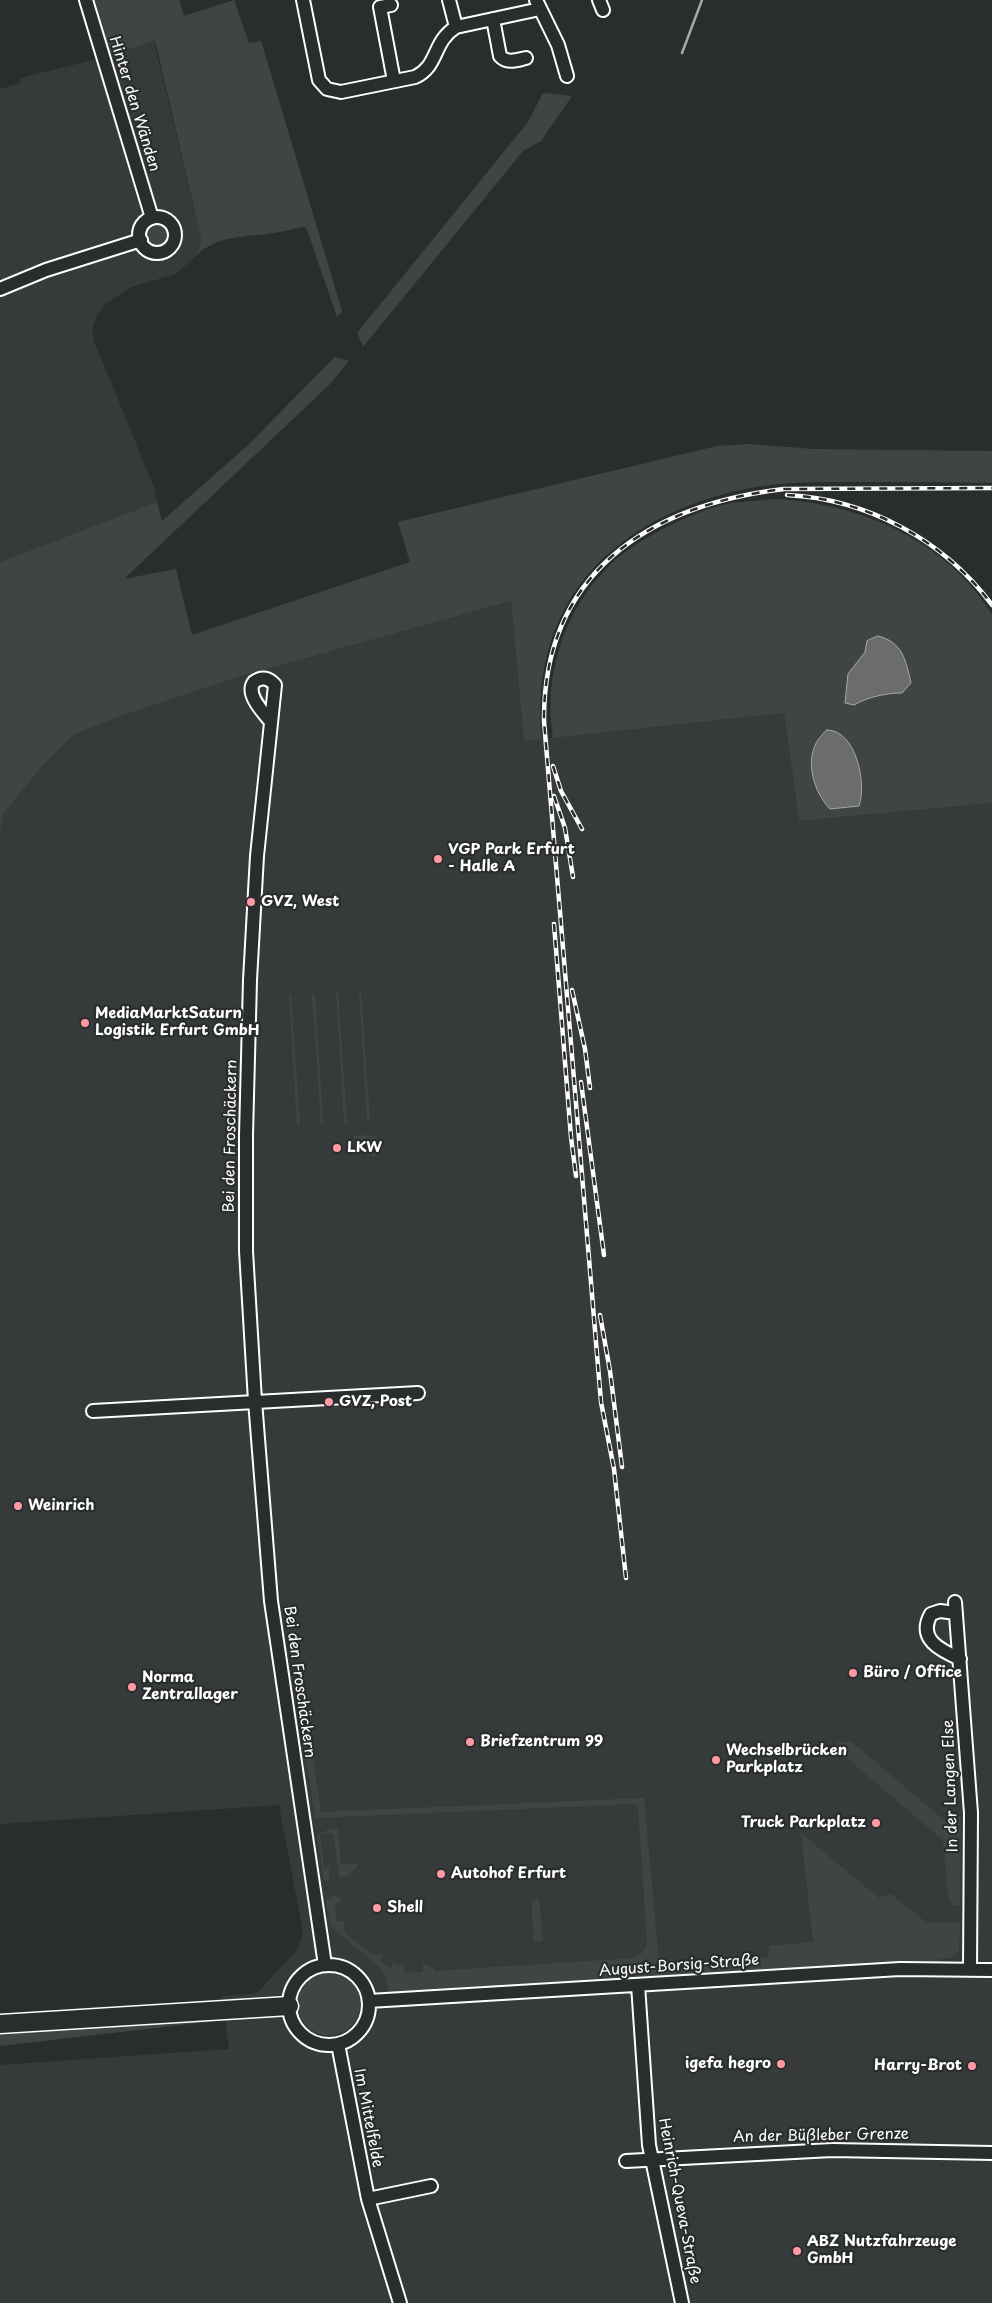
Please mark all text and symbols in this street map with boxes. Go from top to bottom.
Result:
street label: Hinter den Wänden [105,34,163,174]
place label: VGP Park Erfurt - Halle A [448,841,575,876]
marker: VGP Park Erfurt - Halle A [432,853,444,865]
place label: GVZ, West [261,893,339,911]
marker: GVZ, West [245,896,257,908]
place label: MediaMarktSaturn Logistik Erfurt GmbH [95,1005,259,1040]
marker: MediaMarktSaturn Logistik Erfurt GmbH [79,1017,91,1029]
street label: Bei den Froschäckern [221,1059,241,1213]
place label: LKW [347,1139,382,1157]
marker: LKW [331,1142,343,1154]
place label: GVZ, Post [339,1393,412,1411]
marker: GVZ, Post [323,1396,335,1408]
place label: Weinrich [28,1497,95,1515]
marker: Weinrich [12,1500,24,1512]
street label: Bei den Froschäckern [279,1605,319,1759]
place label: Büro / Office [863,1664,962,1682]
marker: Büro / Office [847,1667,859,1679]
place label: Norma Zentrallager [142,1669,238,1704]
marker: Norma Zentrallager [126,1681,138,1693]
street label: In der Langen Else [940,1719,962,1853]
place label: Briefzentrum 99 [480,1733,603,1751]
marker: Briefzentrum 99 [464,1736,476,1748]
place label: Wechselbrücken Parkplatz [726,1742,847,1777]
marker: Wechselbrücken Parkplatz [710,1754,722,1766]
place label: Truck Parkplatz [741,1814,866,1832]
marker: Truck Parkplatz [870,1817,882,1829]
place label: Autohof Erfurt [451,1865,566,1883]
marker: Autohof Erfurt [435,1868,447,1880]
place label: Shell [387,1899,423,1917]
marker: Shell [371,1902,383,1914]
street label: August-Borsig-Straße [598,1951,760,1981]
place label: igefa hegro [685,2055,771,2073]
place label: Harry-Brot [874,2057,962,2075]
marker: igefa hegro [775,2058,787,2070]
marker: Harry-Brot [966,2060,978,2072]
street label: Im Mittelfelde [350,2067,386,2169]
street label: Heinrich-Queva-Straße [654,2117,704,2285]
street label: An der Büßleber Grenze [733,2125,909,2147]
place label: ABZ Nutzfahrzeuge GmbH [807,2233,957,2268]
marker: ABZ Nutzfahrzeuge GmbH [791,2245,803,2257]

